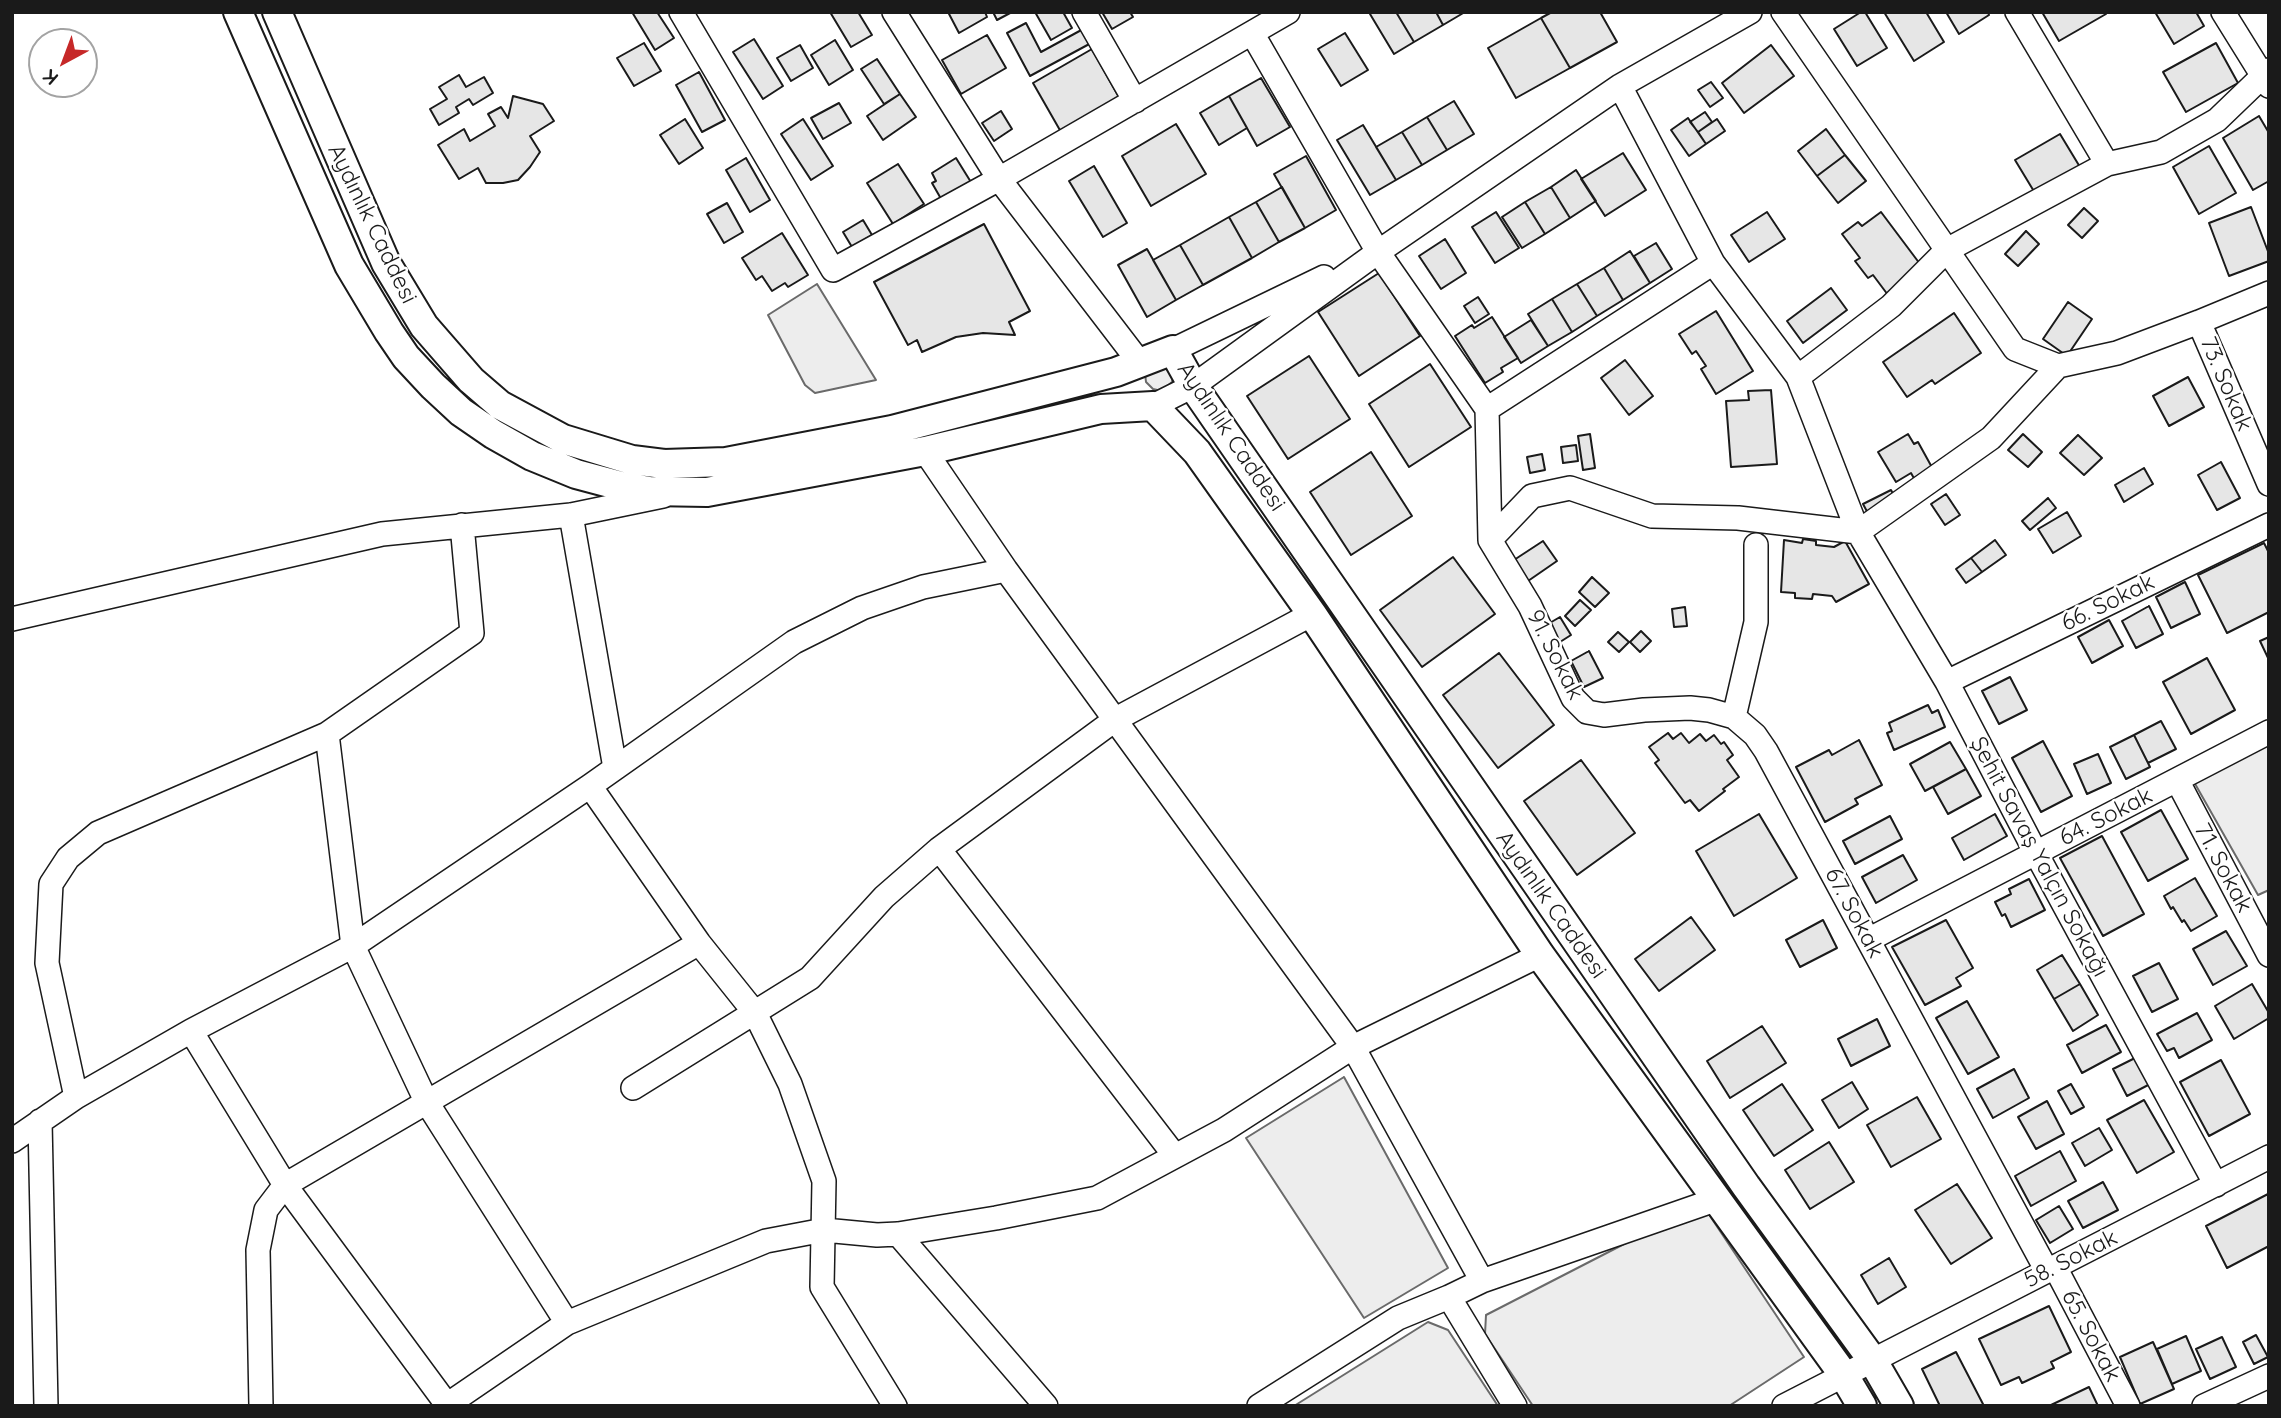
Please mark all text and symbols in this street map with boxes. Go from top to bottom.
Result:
north arrow [28,28,98,98]
text: K [38,64,63,90]
street label: Aydınlık Caddesi [322,140,422,308]
street label: 73. Sokak [2194,333,2258,435]
street label: Aydınlık Caddesi [1171,357,1291,517]
street label: 66. Sokak [2057,569,2159,637]
street label: 91. Sokak [1521,605,1589,705]
street label: Şehit Savaş Yalçın Sokağı [1964,732,2114,982]
street label: 64. Sokak [2055,782,2157,852]
street label: 71. Sokak [2188,819,2258,917]
street label: Aydınlık Caddesi [1490,826,1612,984]
street label: 67. Sokak [1819,863,1889,963]
street label: 58. Sokak [2020,1224,2122,1294]
street label: 65. Sokak [2055,1285,2127,1387]

